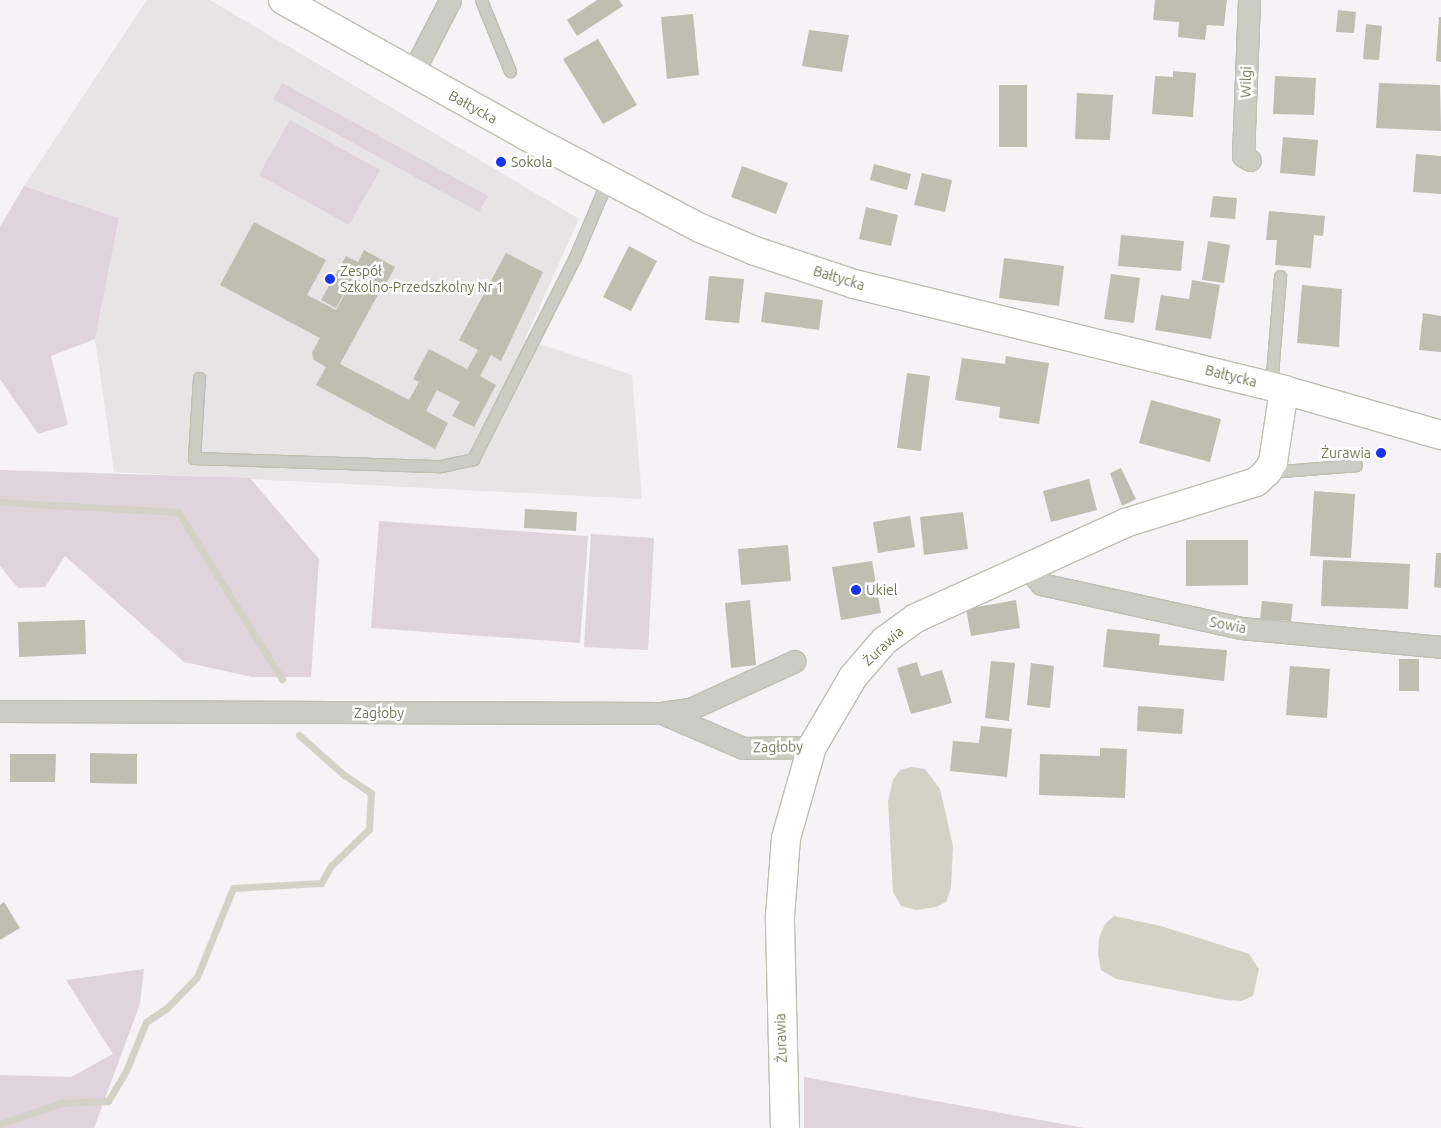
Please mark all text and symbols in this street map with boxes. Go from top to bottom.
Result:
street label: Wilgi [1237,66,1255,98]
street label: Bałtycka [446,87,500,127]
place label: Sokola [511,154,552,170]
marker: Sokola [495,156,507,168]
street label: Bałtycka [811,262,867,294]
place label: Zespół Szkolno-Przedszkolny Nr 1 [340,263,504,296]
marker: Zespół Szkolno-Przedszkolny Nr 1 [324,273,336,285]
street label: Bałtycka [1203,361,1259,391]
place label: Żurawia [1321,445,1371,461]
marker: Żurawia [1375,447,1387,459]
place label: Ukiel [866,582,897,598]
marker: Ukiel [850,584,862,596]
street label: Sowia [1208,613,1248,637]
street label: Żurawia [859,623,907,669]
street label: Zagłoby [354,705,404,721]
street label: Zagłoby [753,738,803,756]
street label: Żurawia [772,1013,790,1063]

